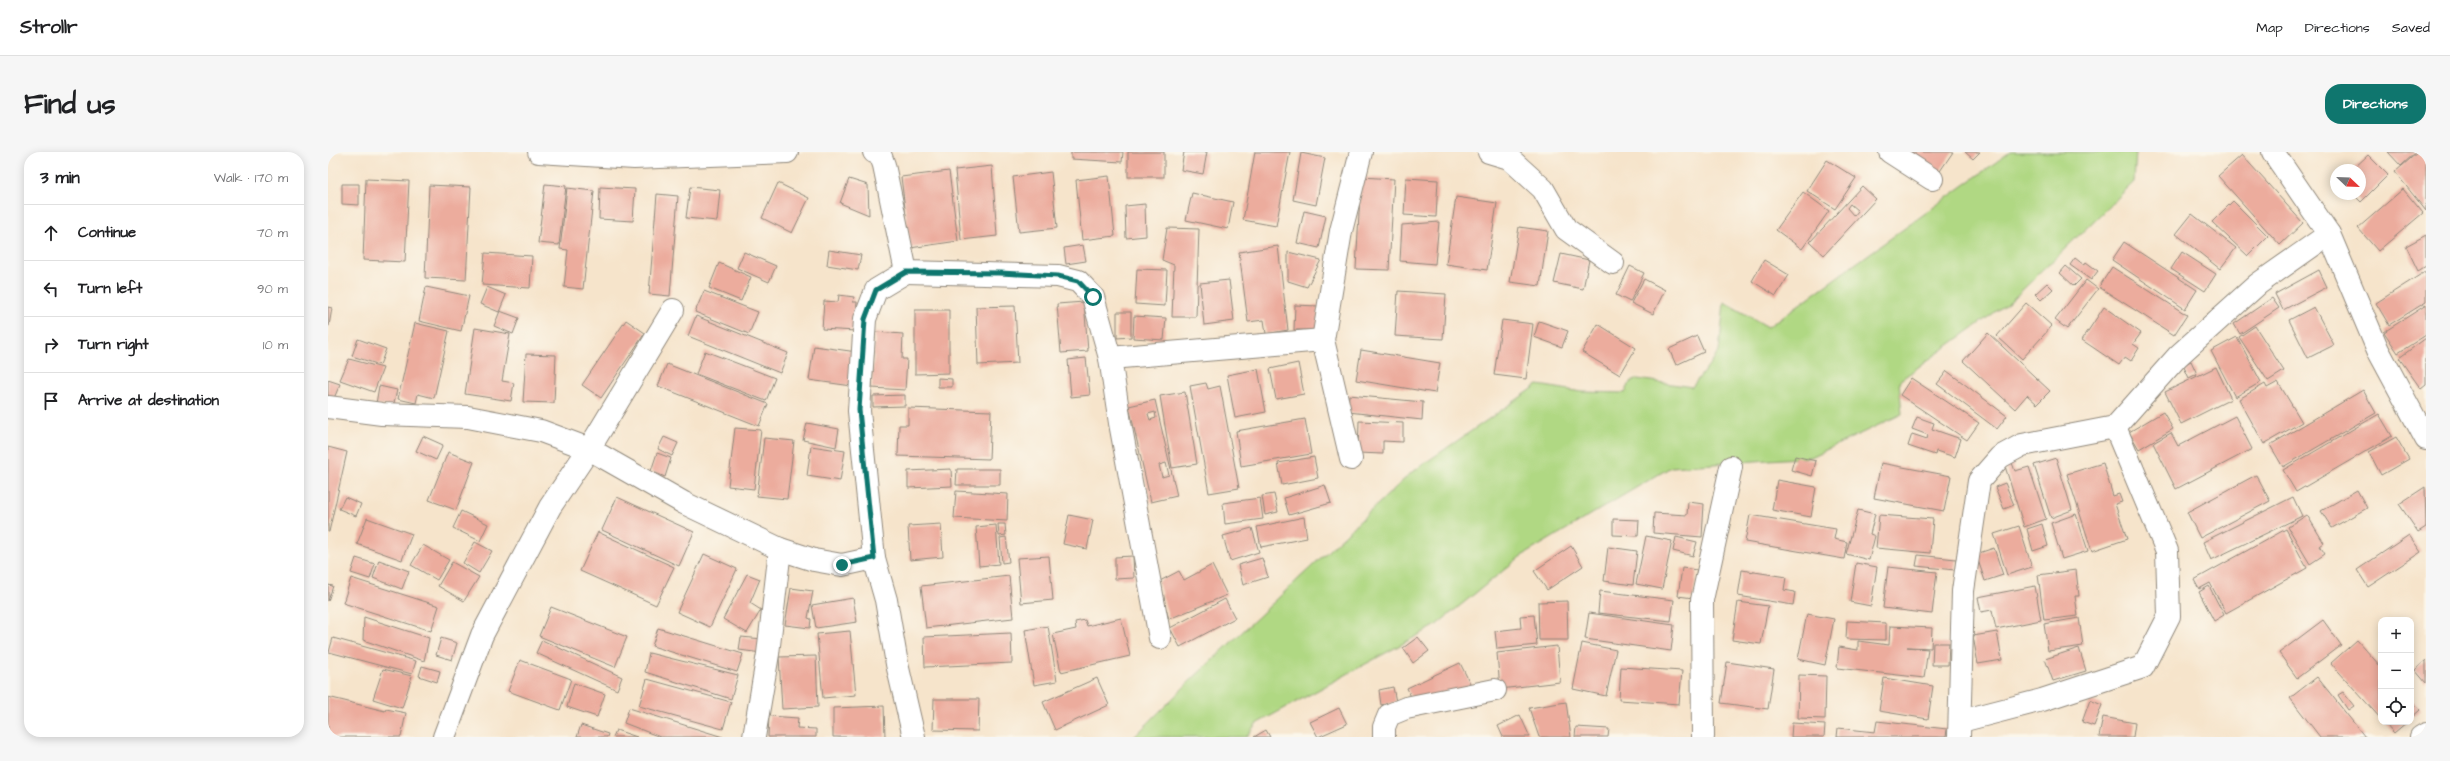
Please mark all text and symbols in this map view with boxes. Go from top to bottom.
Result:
text: Strollr [20,14,78,41]
text: Map [2256,18,2283,38]
text: Directions [2305,18,2370,38]
text: Saved [2392,18,2430,38]
button: Directions [2325,84,2426,124]
text: Find us [24,85,115,124]
north arrow [2330,164,2366,200]
text: 3 min [40,166,80,190]
text: Walk · 170 m [214,169,288,187]
icon: ahead [40,222,62,244]
text: Continue [78,222,136,243]
text: 70 m [256,224,288,242]
icon: left [40,278,62,300]
text: Turn left [78,278,142,299]
text: 90 m [257,280,288,298]
route start [1084,288,1102,306]
icon: right [40,334,62,356]
text: Turn right [78,334,149,355]
text: 10 m [263,336,288,354]
icon: arrive [40,390,62,412]
text: Arrive at destination [78,390,219,411]
route end [833,556,851,574]
map controls [2378,617,2414,725]
button: + [2378,617,2414,653]
button: − [2378,653,2414,689]
button: locate [2378,689,2414,725]

